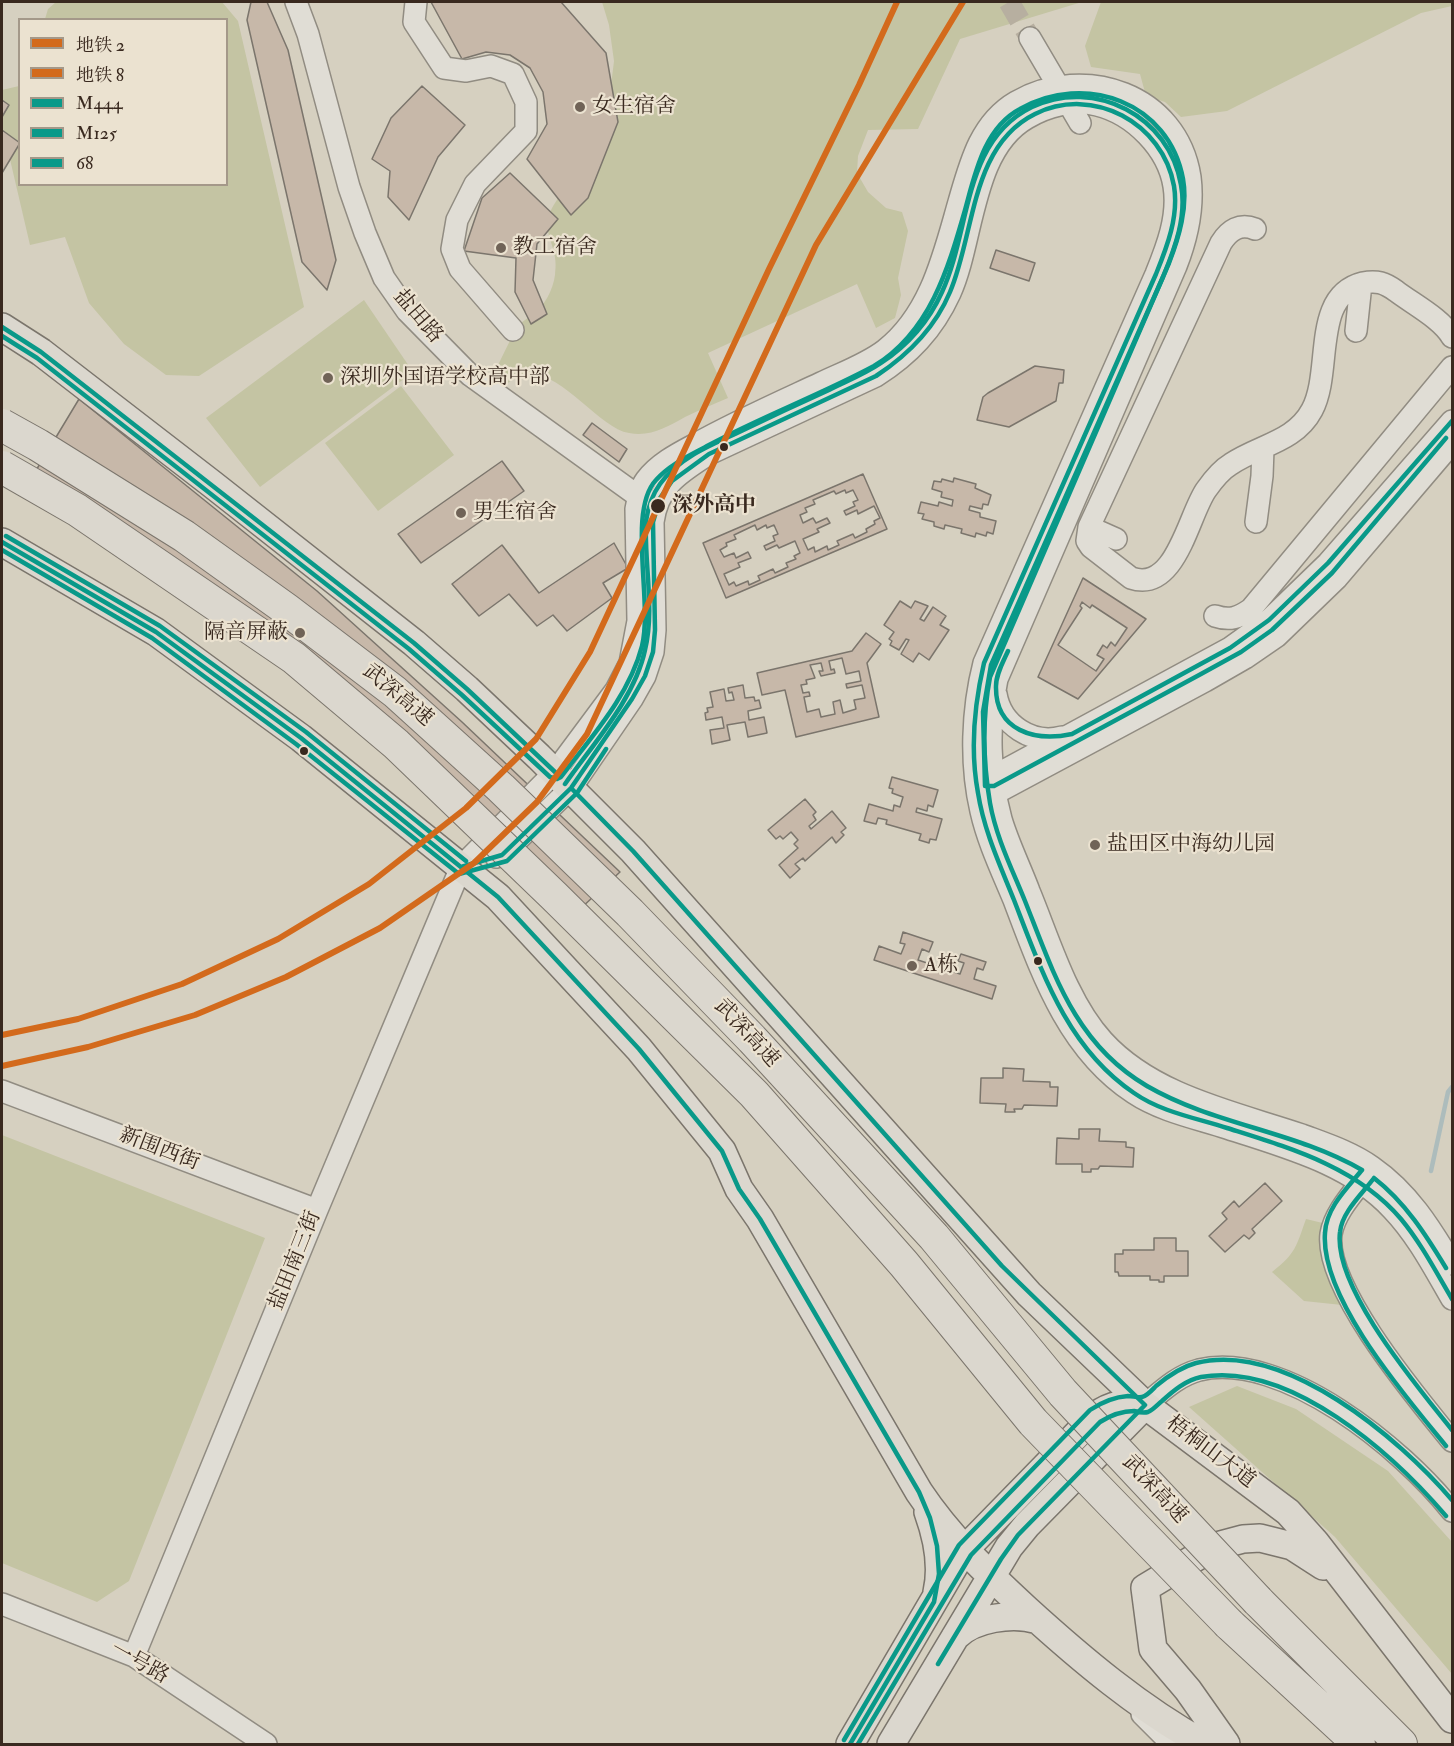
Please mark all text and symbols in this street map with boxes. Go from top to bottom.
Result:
legend [18,18,228,186]
text: 地铁 2 [76,34,125,57]
text: 地铁 8 [76,64,124,87]
text: M444 [76,92,123,115]
place label: 女生宿舍 [592,94,676,120]
marker: 女生宿舍 [573,100,587,114]
text: M125 [76,122,117,145]
text: 68 [76,152,94,175]
place label: 教工宿舍 [513,235,597,261]
marker: 教工宿舍 [494,241,508,255]
street label: 盐田路 [387,285,447,349]
place label: 深圳外国语学校高中部 [340,365,550,391]
marker: 深圳外国语学校高中部 [321,371,335,385]
unlabelled marker [718,441,730,453]
place label: 深外高中 [672,493,756,519]
marker: 深外高中 [649,497,667,515]
place label: 男生宿舍 [473,500,557,526]
marker: 男生宿舍 [454,506,468,520]
place label: 隔音屏蔽 [204,620,288,646]
marker: 隔音屏蔽 [293,626,307,640]
street label: 武深高速 [357,659,437,733]
unlabelled marker [298,745,310,757]
place label: 盐田区中海幼儿园 [1107,832,1275,858]
marker: 盐田区中海幼儿园 [1088,838,1102,852]
place label: A栋 [924,953,958,979]
unlabelled marker [1032,955,1044,967]
marker: A栋 [905,959,919,973]
street label: 武深高速 [708,995,784,1073]
street label: 新围西街 [115,1123,203,1177]
street label: 盐田南三街 [265,1208,327,1314]
street label: 梧桐山大道 [1160,1411,1260,1495]
street label: 武深高速 [1116,1451,1192,1529]
street label: 一号路 [105,1638,173,1690]

